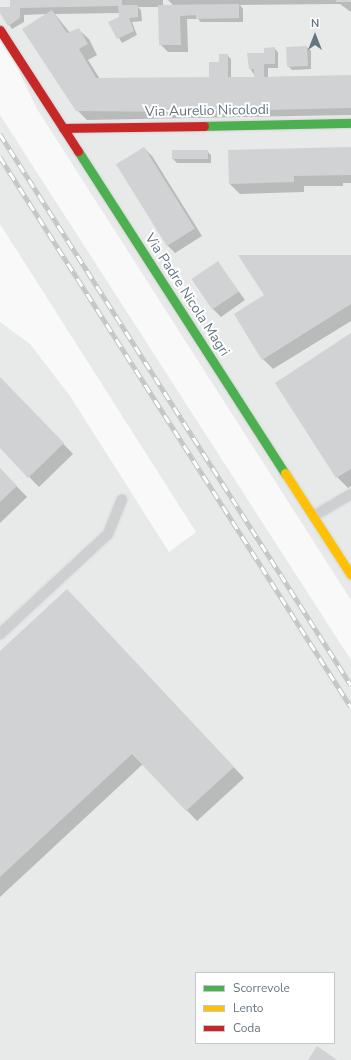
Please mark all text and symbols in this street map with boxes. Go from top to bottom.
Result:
north arrow [295,16,335,56]
text: N [311,16,319,31]
street label: Via Aurelio Nicolodi [145,102,269,120]
street label: Via Padre Nicola Magri [141,231,233,359]
legend [195,972,335,1044]
text: Scorrevole [233,980,290,996]
text: Lento [233,1000,263,1016]
text: Coda [233,1020,261,1036]

